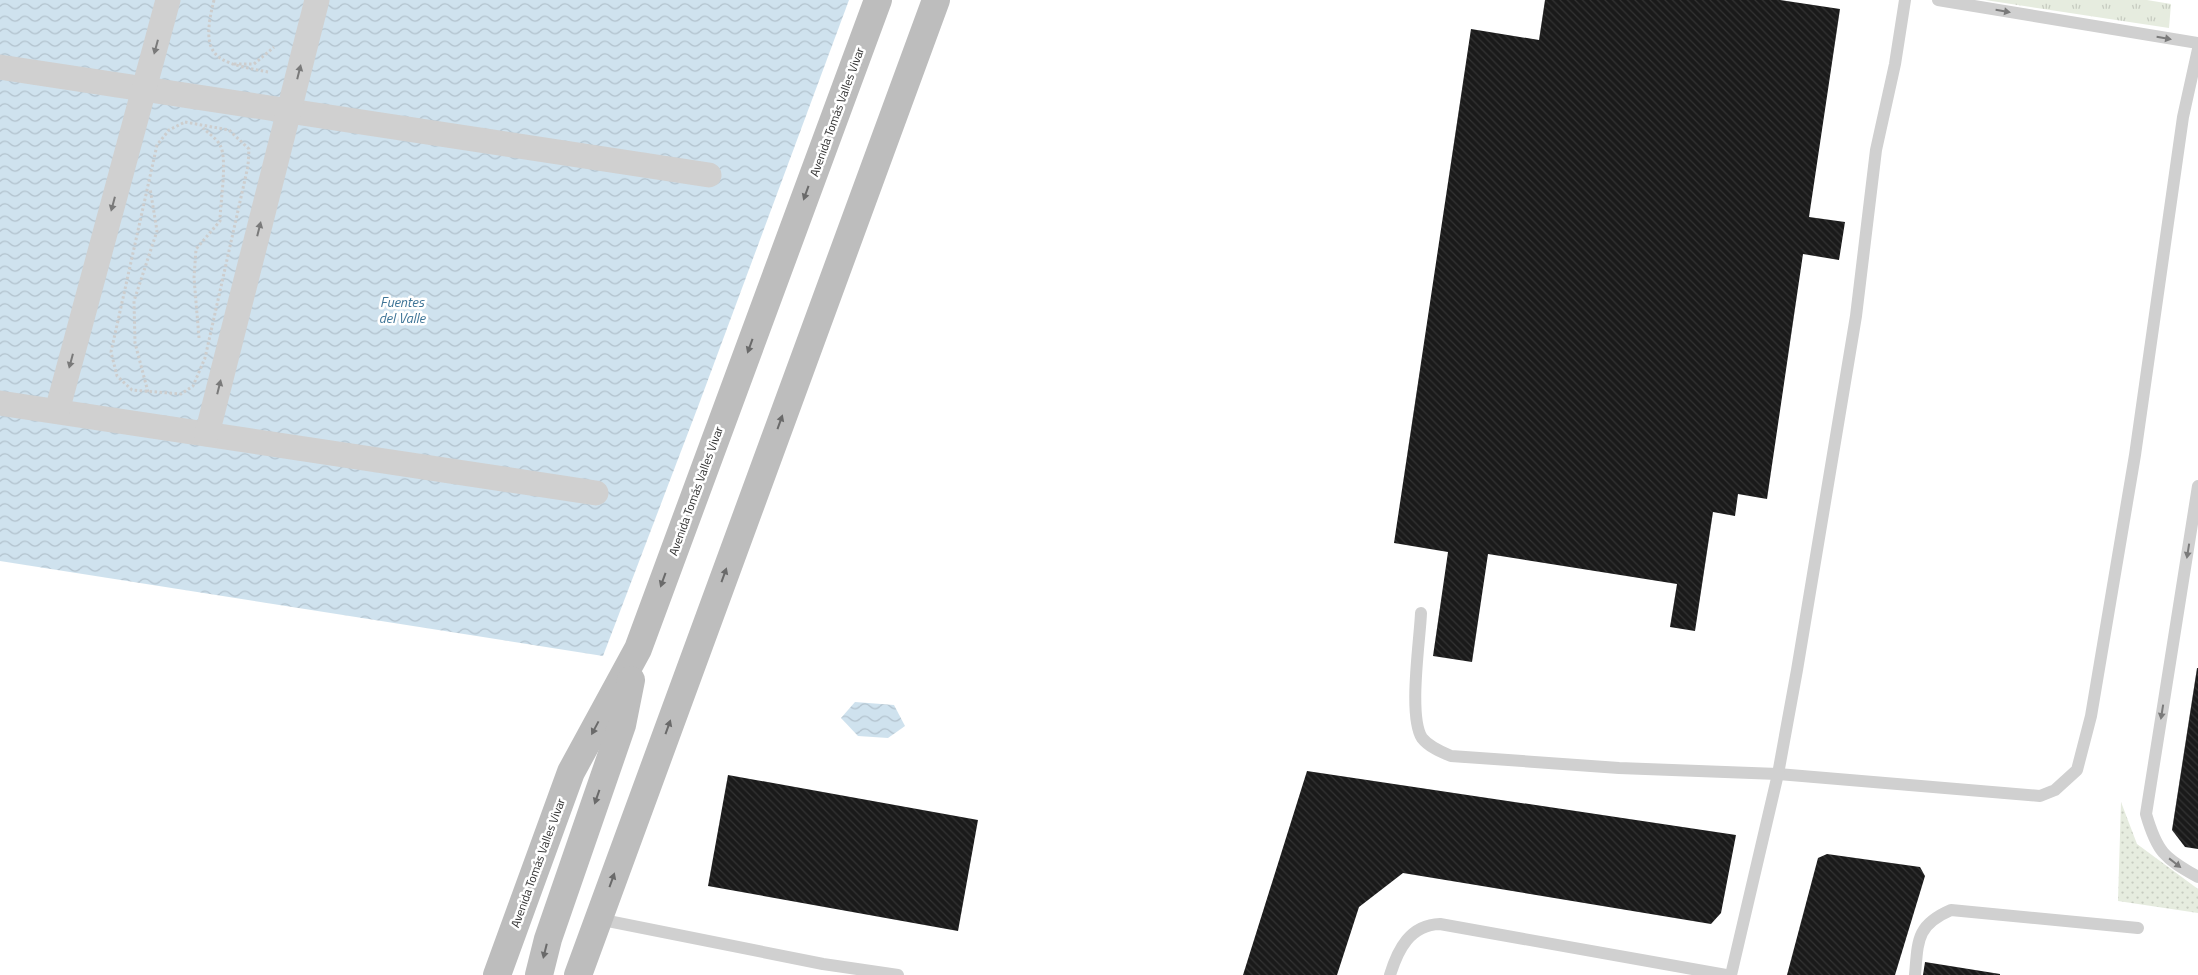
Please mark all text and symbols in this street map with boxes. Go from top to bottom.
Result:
one-way arrow [1996,7,2012,15]
one-way arrow [2156,34,2172,42]
one-way arrow [151,40,159,55]
street label: Avenida Tomás Valles Vivar [804,44,869,179]
one-way arrow [295,64,303,79]
one-way arrow [802,186,809,201]
one-way arrow [109,196,117,211]
one-way arrow [255,222,263,237]
water label: Fuentes del Valle [379,291,427,328]
one-way arrow [746,339,754,354]
one-way arrow [66,353,74,368]
one-way arrow [215,379,223,394]
one-way arrow [777,415,785,429]
street label: Avenida Tomás Valles Vivar [663,423,728,558]
one-way arrow [2183,543,2191,559]
one-way arrow [720,567,728,582]
one-way arrow [659,573,667,588]
one-way arrow [2158,704,2166,720]
one-way arrow [664,719,672,734]
one-way arrow [591,721,600,734]
one-way arrow [593,790,601,805]
street label: Avenida Tomás Valles Vivar [505,795,570,930]
one-way arrow [2168,857,2181,868]
one-way arrow [608,872,616,887]
one-way arrow [541,943,549,958]

